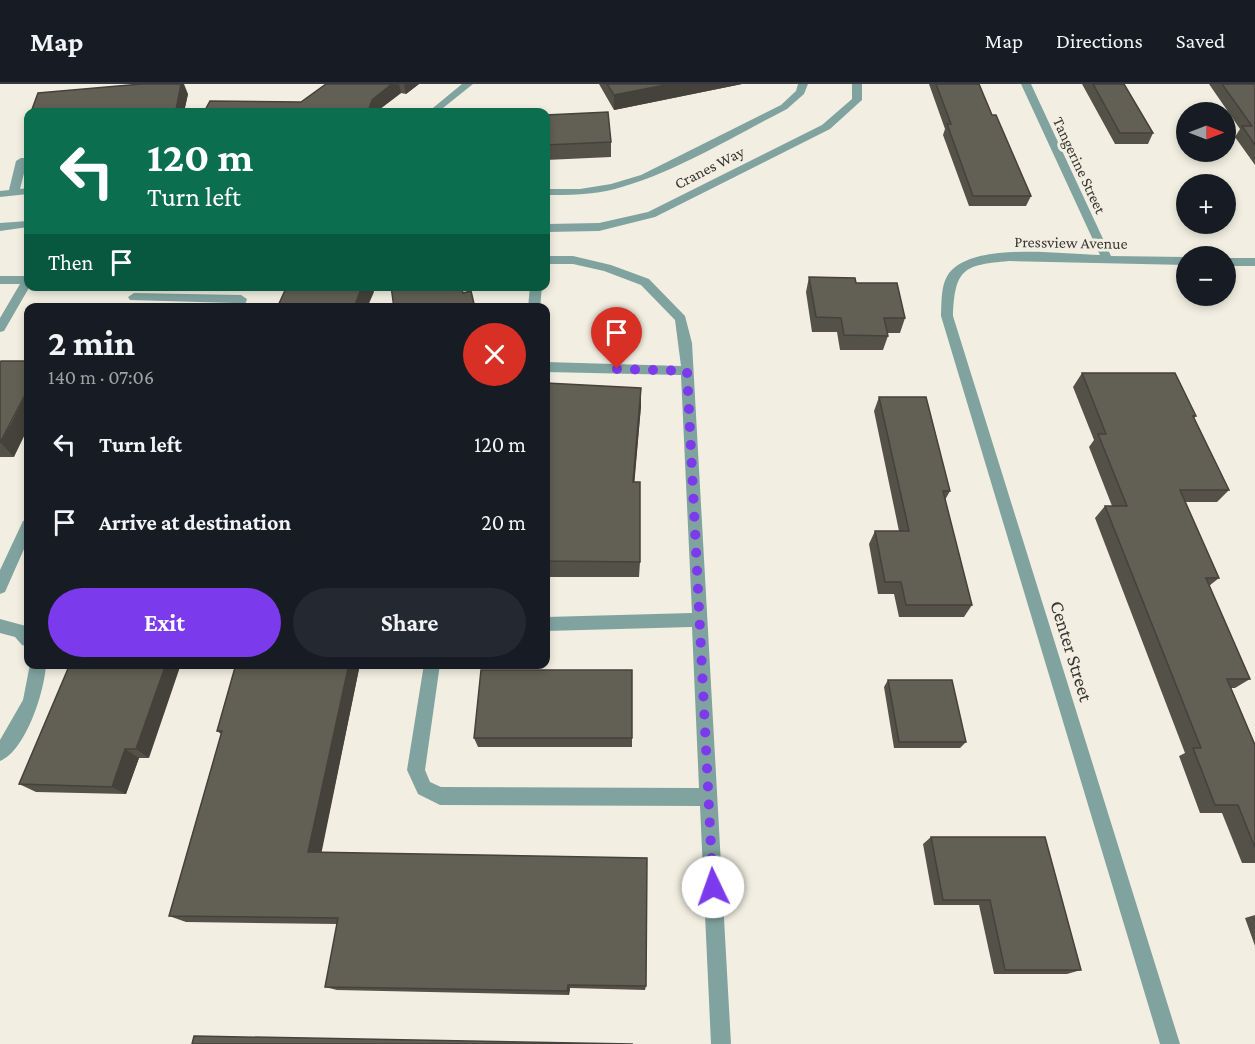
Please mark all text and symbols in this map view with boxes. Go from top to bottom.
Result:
text: Map [30,26,83,57]
text: Map [985,29,1023,53]
text: Directions [1056,29,1143,53]
text: Saved [1176,29,1225,53]
north arrow [1176,102,1236,162]
map controls [1176,102,1236,306]
street label: Tangerine Street [1049,114,1110,217]
icon: left [48,132,126,210]
text: 120 m [147,133,253,180]
street label: Cranes Way [672,142,748,193]
button: + [1176,174,1236,234]
text: Turn left [147,182,241,212]
street label: Pressview Avenue [1014,233,1128,252]
icon: arrive [105,246,138,279]
button: − [1176,246,1236,306]
text: Then [48,250,93,275]
pin [591,307,642,369]
icon: arrive [600,316,633,349]
text: 2 min [48,323,135,363]
button: close [463,323,526,386]
text: 140 m · 07:06 [48,366,154,388]
icon: left [48,428,81,461]
text: Turn left [99,432,182,457]
text: 120 m [474,432,526,457]
icon: arrive [48,506,81,539]
text: Arrive at destination [99,510,291,535]
text: 20 m [481,510,526,535]
button: Exit [48,588,281,657]
button: Share [293,588,526,657]
street label: Center Street [1046,598,1098,704]
position arrow [681,855,745,919]

